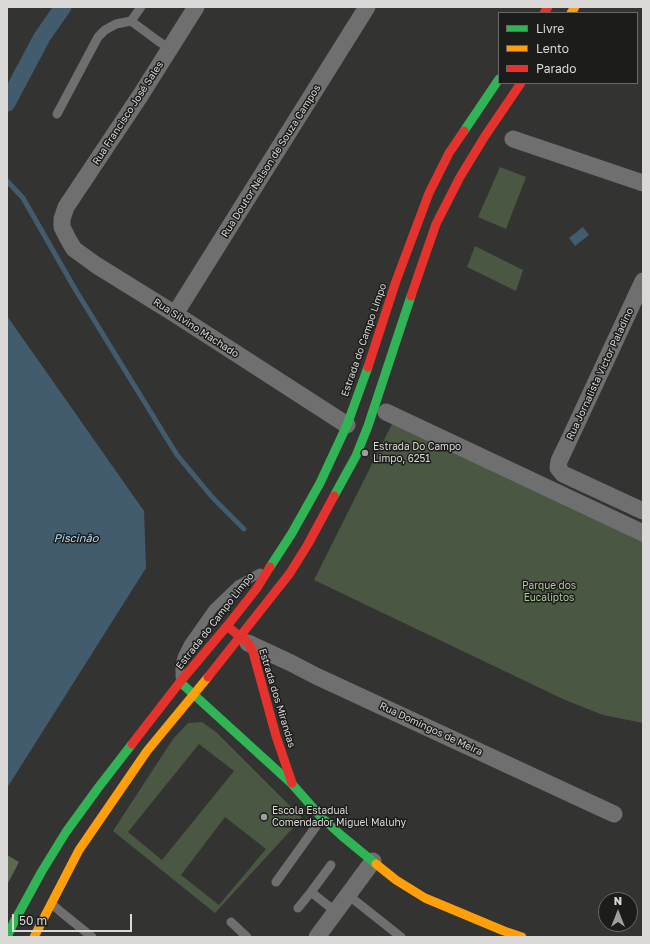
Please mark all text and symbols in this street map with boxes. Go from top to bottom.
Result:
legend [498,12,638,84]
text: Livre [536,21,564,36]
text: Lento [536,41,569,56]
street label: Rua Francisco José Sales [90,59,166,167]
text: Parado [536,61,576,76]
street label: Rua Doutor Nelson de Souza Campos [219,82,323,240]
street label: Estrada do Campo Limpo [339,282,389,398]
street label: Rua Silvino Machado [151,296,241,360]
street label: Rua Jornalista Victor Paladino [564,306,636,442]
place label: Estrada Do Campo Limpo, 6251 [373,441,461,464]
marker: Estrada Do Campo Limpo, 6251 [360,448,370,458]
water label: Piscinão [54,532,98,546]
street label: Estrada do Campo Limpo [174,570,256,672]
park label: Parque dos Eucaliptos [522,580,576,604]
street label: Estrada dos Mirandas [256,647,298,749]
street label: Rua Domingos de Meira [378,700,484,758]
place label: Escola Estadual Comendador Miguel Maluhy [272,805,406,828]
marker: Escola Estadual Comendador Miguel Maluhy [259,812,269,822]
north arrow [598,892,638,932]
text: N [614,894,622,907]
scale bar [14,906,134,932]
text: 50 m [19,913,47,928]

